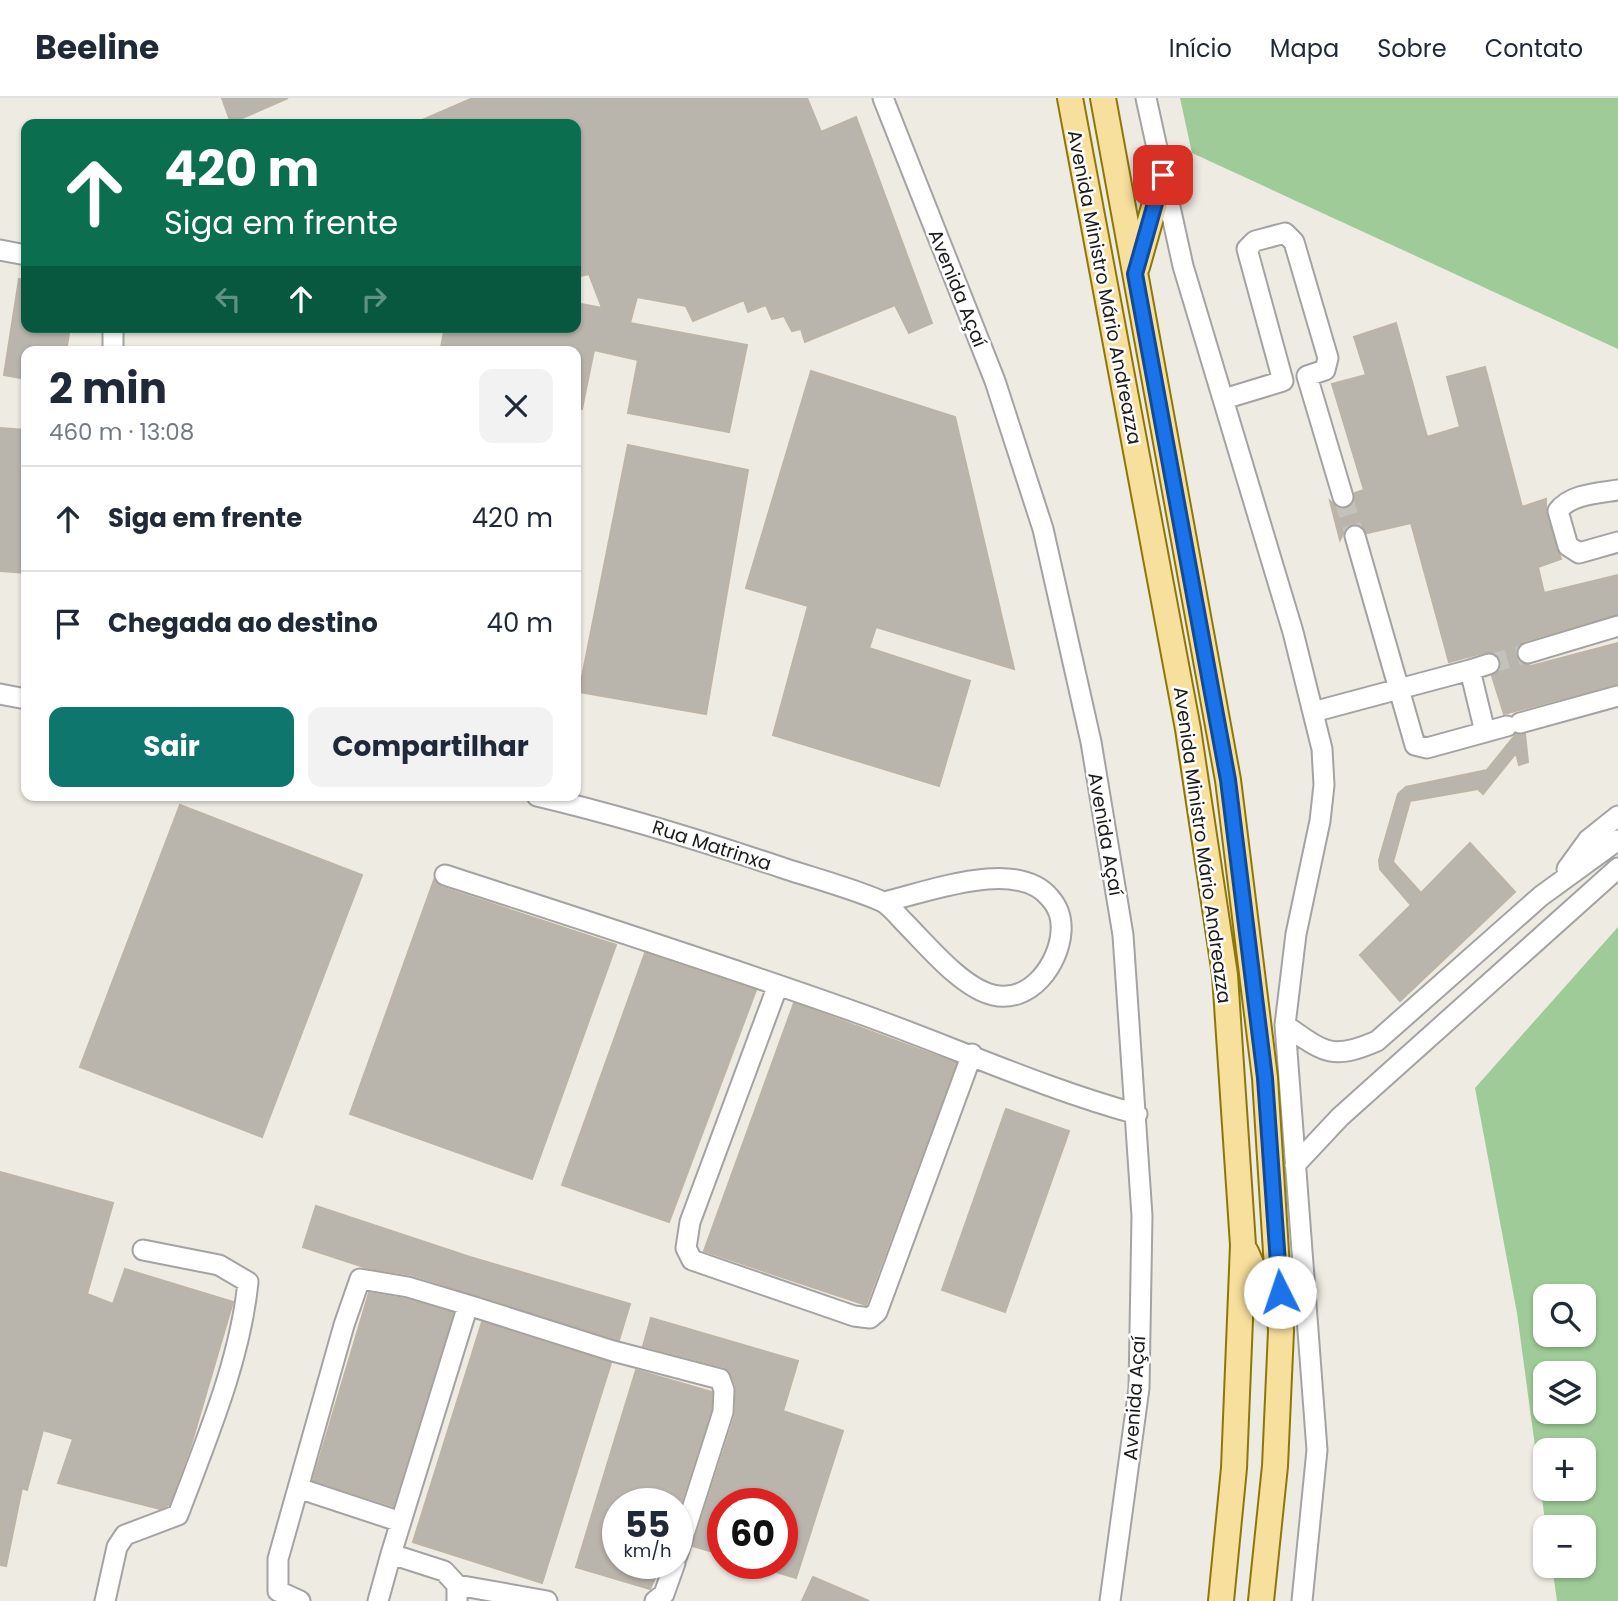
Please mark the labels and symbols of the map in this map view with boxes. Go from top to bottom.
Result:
street label: Avenida Ministro Mário Andreazza [1061,128,1148,447]
pin [1133,145,1193,205]
street label: Avenida Açaí [922,225,994,351]
street label: Avenida Ministro Mário Andreazza [1167,685,1238,1005]
street label: Avenida Açaí [1081,770,1130,898]
street label: Rua Matrinxa [649,814,775,877]
position arrow [1243,1255,1317,1329]
street label: Avenida Açaí [1117,1335,1152,1461]
speed limit sign: 60 [707,1488,798,1579]

